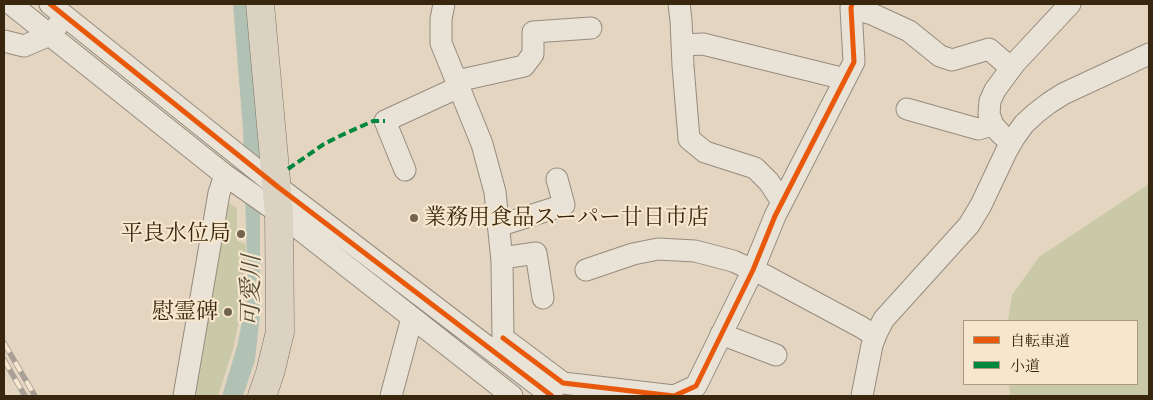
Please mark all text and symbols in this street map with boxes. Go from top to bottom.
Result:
place label: 業務用食品スーパー廿日市店 [424,205,709,231]
marker: 業務用食品スーパー廿日市店 [408,212,420,224]
place label: 平良水位局 [121,221,231,247]
marker: 平良水位局 [235,228,247,240]
water label: 可愛川 [237,255,267,327]
place label: 慰霊碑 [152,299,218,325]
marker: 慰霊碑 [222,306,234,318]
legend [963,320,1138,385]
text: 自転車道 [1010,331,1070,350]
text: 小道 [1010,356,1040,375]

